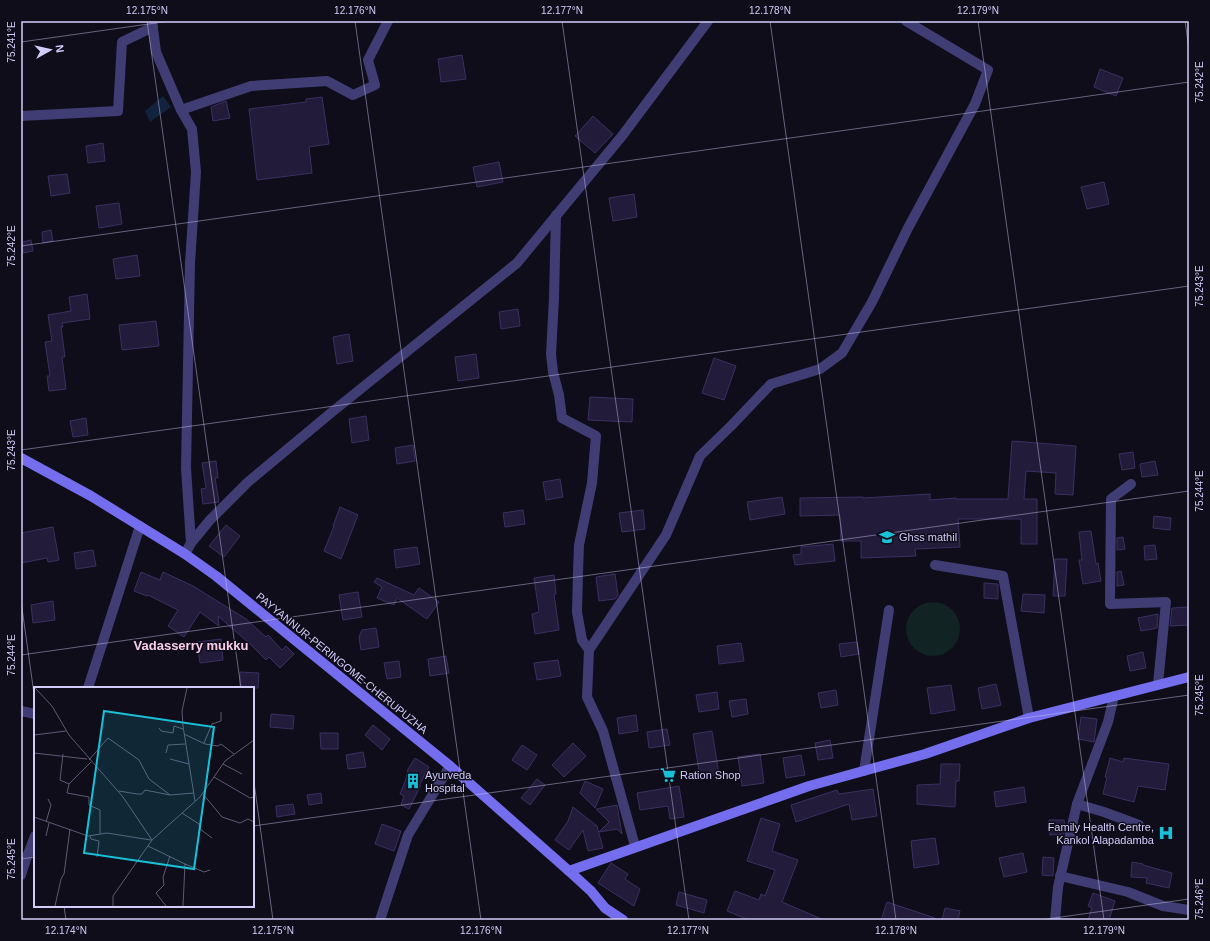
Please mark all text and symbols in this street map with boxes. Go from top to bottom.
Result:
text: 12.175°N [126,5,168,16]
text: 12.176°N [334,5,376,16]
text: 12.177°N [541,5,583,16]
text: 12.178°N [749,5,791,16]
text: 12.179°N [957,5,999,16]
text: 75.241°E [6,21,17,63]
north arrow [30,30,70,70]
text: N [53,44,66,53]
text: 75.242°E [1194,61,1205,103]
text: 75.242°E [6,225,17,267]
text: 75.243°E [1194,265,1205,307]
text: 75.243°E [6,429,17,471]
text: 75.244°E [1194,470,1205,512]
school or university icon: Ghss mathil [878,528,896,546]
place label: Ghss mathil [899,531,957,543]
street label: PAYYANNUR-PERINGOME-CHERUPUZHA [254,590,431,736]
text: 75.244°E [6,634,17,676]
district label: Vadasserry mukku [134,638,249,653]
text: 75.245°E [1194,674,1205,716]
inset map [34,687,254,907]
supermarket icon: Ration Shop [659,766,677,784]
place label: Ayurveda Hospital [425,769,472,794]
place label: Ration Shop [680,769,741,781]
building icon: Ayurveda Hospital [404,772,422,790]
place label: Family Health Centre, Kankol Alapadamba [1048,821,1155,846]
hospital icon: Family Health Centre, Kankol Alapadamba [1157,824,1175,842]
text: 75.245°E [6,838,17,880]
text: 75.246°E [1194,878,1205,920]
text: 12.174°N [45,925,87,936]
text: 12.175°N [252,925,294,936]
text: 12.176°N [460,925,502,936]
text: 12.177°N [667,925,709,936]
text: 12.178°N [875,925,917,936]
text: 12.179°N [1083,925,1125,936]

